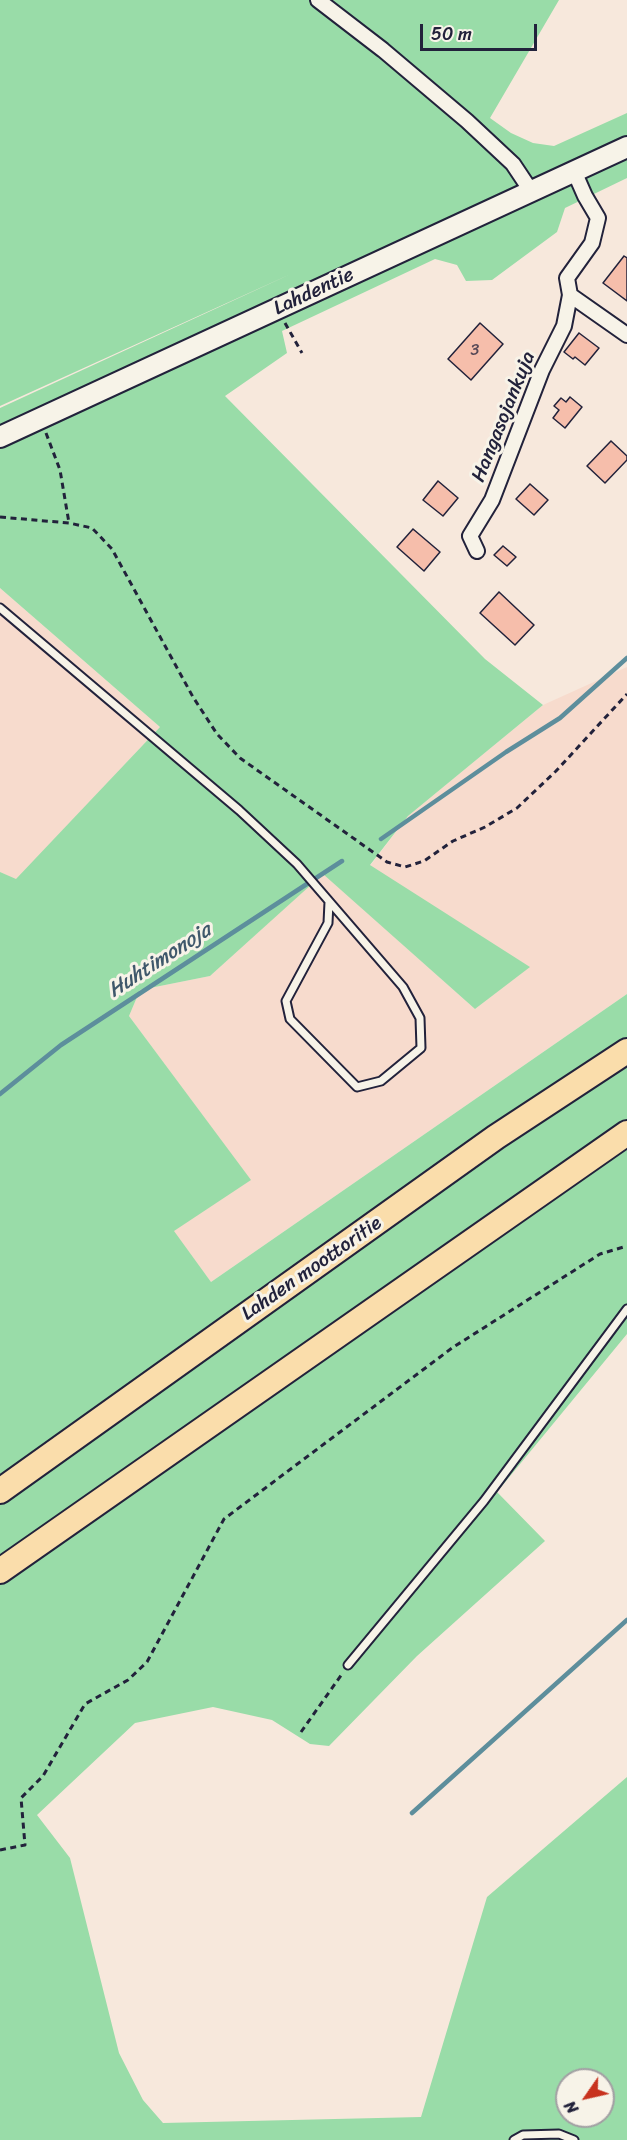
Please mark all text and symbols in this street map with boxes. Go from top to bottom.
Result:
scale bar [423,12,540,50]
text: 50 m [431,18,472,50]
street label: Lahdentie [270,263,358,321]
house number: 3 [471,341,479,361]
street label: Hangasojankuja [467,348,541,486]
water label: Huhtimonoja [104,918,216,1004]
street label: Lahden moottoritie [237,1212,387,1326]
north arrow [555,2068,615,2128]
text: N [556,2095,586,2120]

